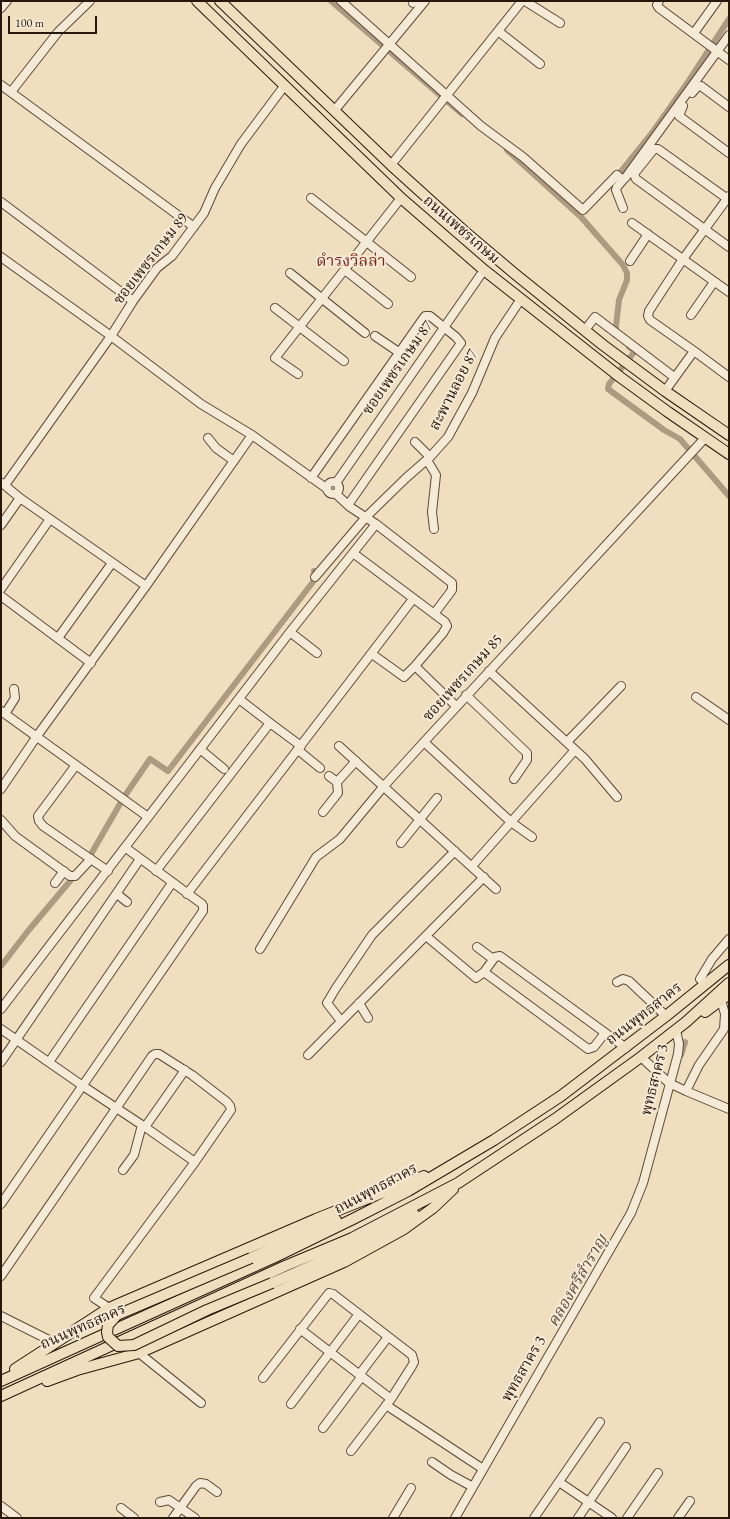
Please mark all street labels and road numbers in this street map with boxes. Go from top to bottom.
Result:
street label: ถนนเพชรเกษม [419,192,503,268]
street label: ซอยเพชรเกษม 89 [110,210,192,308]
street label: ซอยเพชรเกษม 87 [359,317,437,419]
street label: สะพานลอย 87 [426,346,482,434]
street label: ซอยเพชรเกษม 85 [419,631,507,725]
street label: ถนนพุทธสาคร [602,979,686,1049]
street label: พุทธสาคร 3 [637,1042,673,1118]
street label: ถนนพุทธสาคร [331,1160,421,1218]
street label: ถนนพุทธสาคร [37,1300,129,1354]
street label: พุทธสาคร 3 [498,1333,550,1405]

